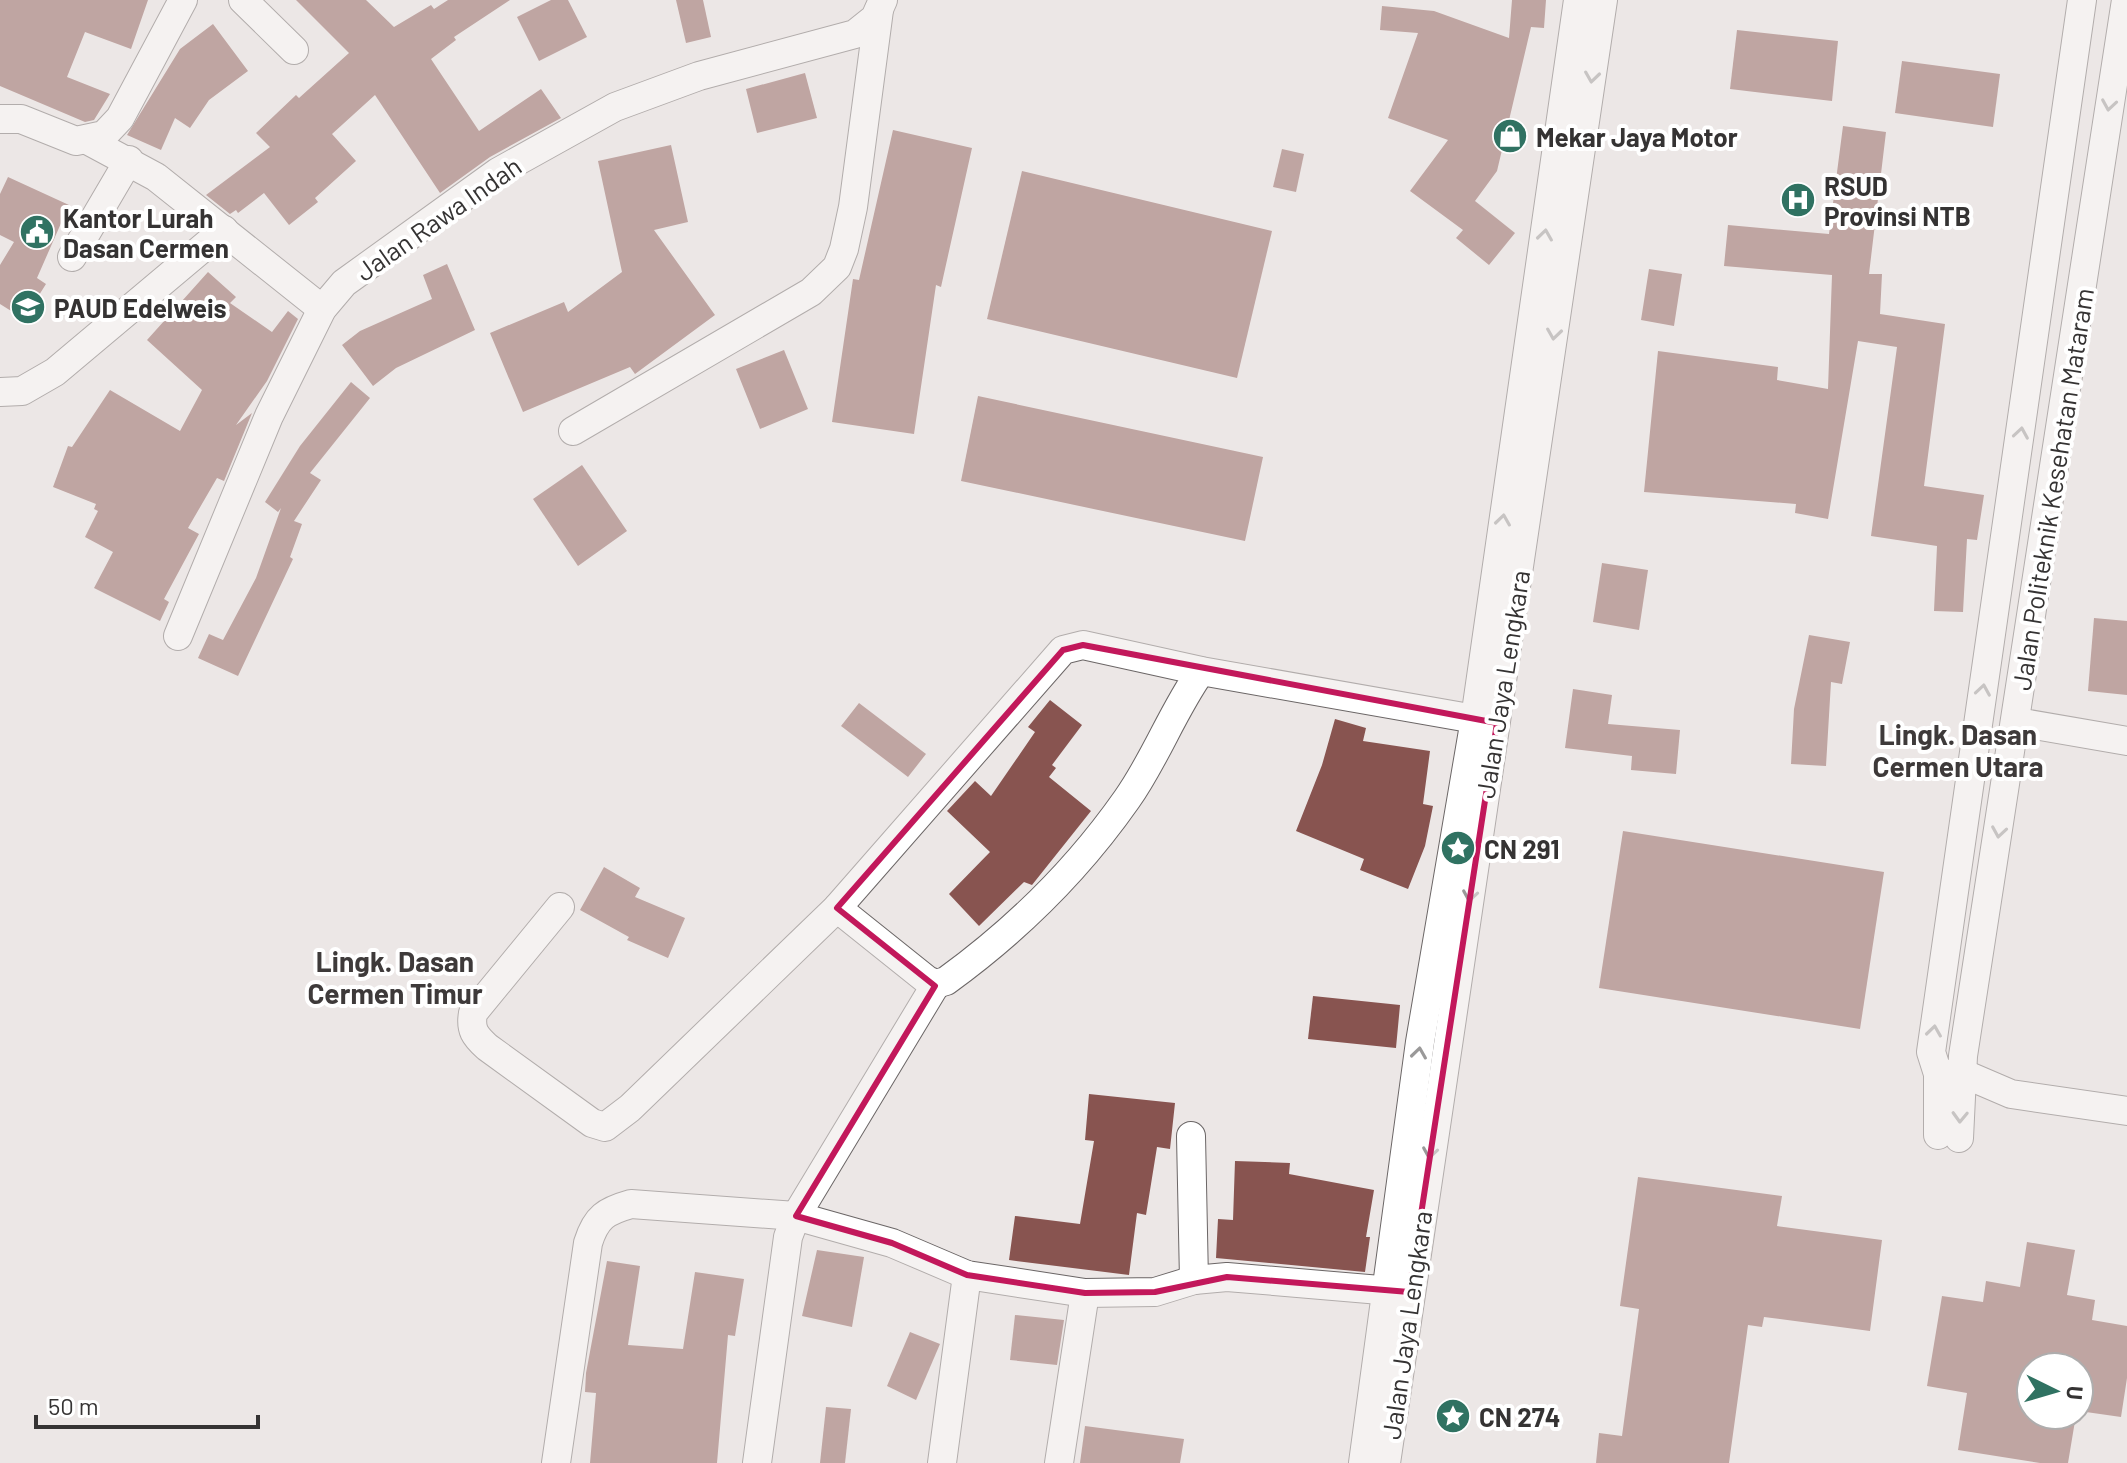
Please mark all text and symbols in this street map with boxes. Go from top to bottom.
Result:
one-way arrow [1584,70,1601,84]
one-way arrow [2101,98,2118,111]
shop icon: Mekar Jaya Motor [1491,117,1529,155]
place label: Mekar Jaya Motor [1536,121,1738,152]
street label: Jalan Rawa Indah [349,149,527,287]
place label: RSUD Provinsi NTB [1824,170,1971,231]
hospital icon: RSUD Provinsi NTB [1779,181,1817,219]
place label: Kantor Lurah Dasan Cermen [63,202,229,263]
public building icon: Kantor Lurah Dasan Cermen [18,213,56,251]
one-way arrow [1536,228,1553,241]
street label: Jalan Politeknik Kesehatan Mataram [2005,286,2099,692]
school or university icon: PAUD Edelweis [9,288,47,326]
place label: PAUD Edelweis [54,292,227,323]
one-way arrow [1546,328,1563,341]
one-way arrow [2012,426,2029,440]
one-way arrow [1494,513,1511,526]
street label: Jalan Jaya Lengkara [1469,568,1535,800]
one-way arrow [1974,684,1991,697]
district label: Lingk. Dasan Cermen Utara [1873,717,2043,783]
one-way arrow [1992,826,2009,839]
place icon: CN 291 [1439,829,1477,867]
place label: CN 291 [1484,833,1559,864]
one-way arrow [1462,889,1479,903]
district label: Lingk. Dasan Cermen Timur [307,944,483,1010]
one-way arrow [1925,1024,1942,1038]
one-way arrow [1410,1046,1427,1060]
one-way arrow [1952,1111,1969,1124]
one-way arrow [1422,1146,1439,1160]
street label: Jalan Jaya Lengkara [1375,1209,1437,1441]
north arrow [2015,1351,2095,1431]
scale bar [36,1379,258,1429]
text: U [2062,1385,2089,1401]
text: 50 m [48,1391,99,1420]
place icon: CN 274 [1434,1397,1472,1435]
place label: CN 274 [1479,1401,1560,1432]

